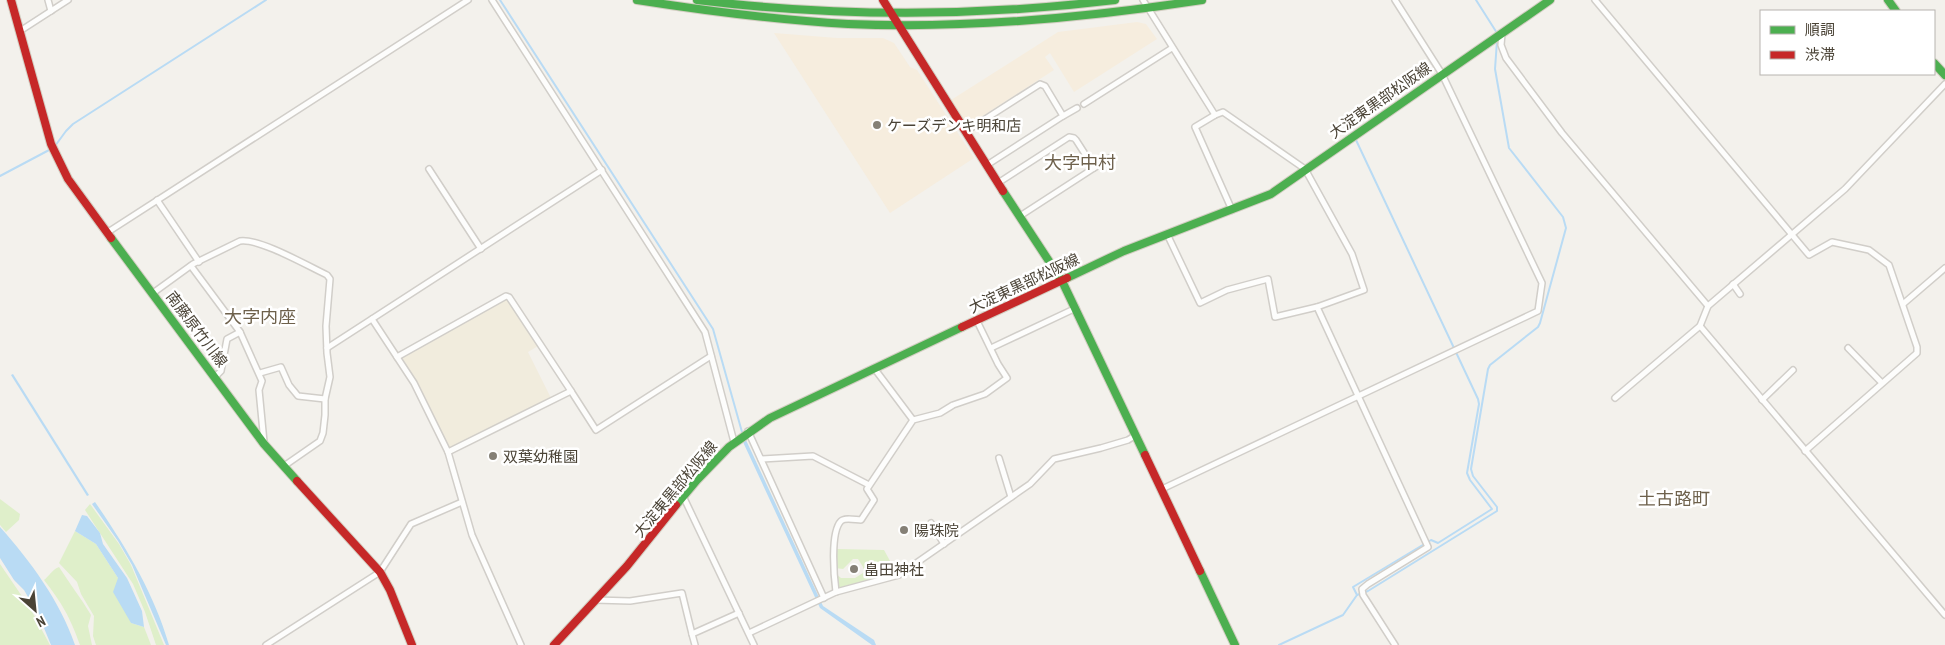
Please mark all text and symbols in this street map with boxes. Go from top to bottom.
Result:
legend [1760,10,1935,75]
text: 順調 [1805,20,1835,39]
text: 渋滞 [1805,45,1835,64]
street label: 大淀東黒部松阪線 [1325,58,1435,142]
place label: ケーズデンキ明和店 [887,116,1021,135]
marker: ケーズデンキ明和店 [871,119,883,131]
district label: 大字中村 [1044,151,1116,174]
street label: 大淀東黒部松阪線 [966,249,1082,317]
street label: 南藤原竹川線 [162,287,232,371]
district label: 大字内座 [224,305,296,328]
street label: 大淀東黒部松阪線 [629,437,721,541]
place label: 双葉幼稚園 [503,447,578,466]
marker: 双葉幼稚園 [487,450,499,462]
district label: 土古路町 [1638,487,1710,510]
place label: 陽珠院 [914,521,959,540]
marker: 陽珠院 [898,524,910,536]
place label: 畠田神社 [864,560,924,579]
marker: 畠田神社 [848,563,860,575]
north arrow [10,585,60,635]
text: N [33,612,48,631]

